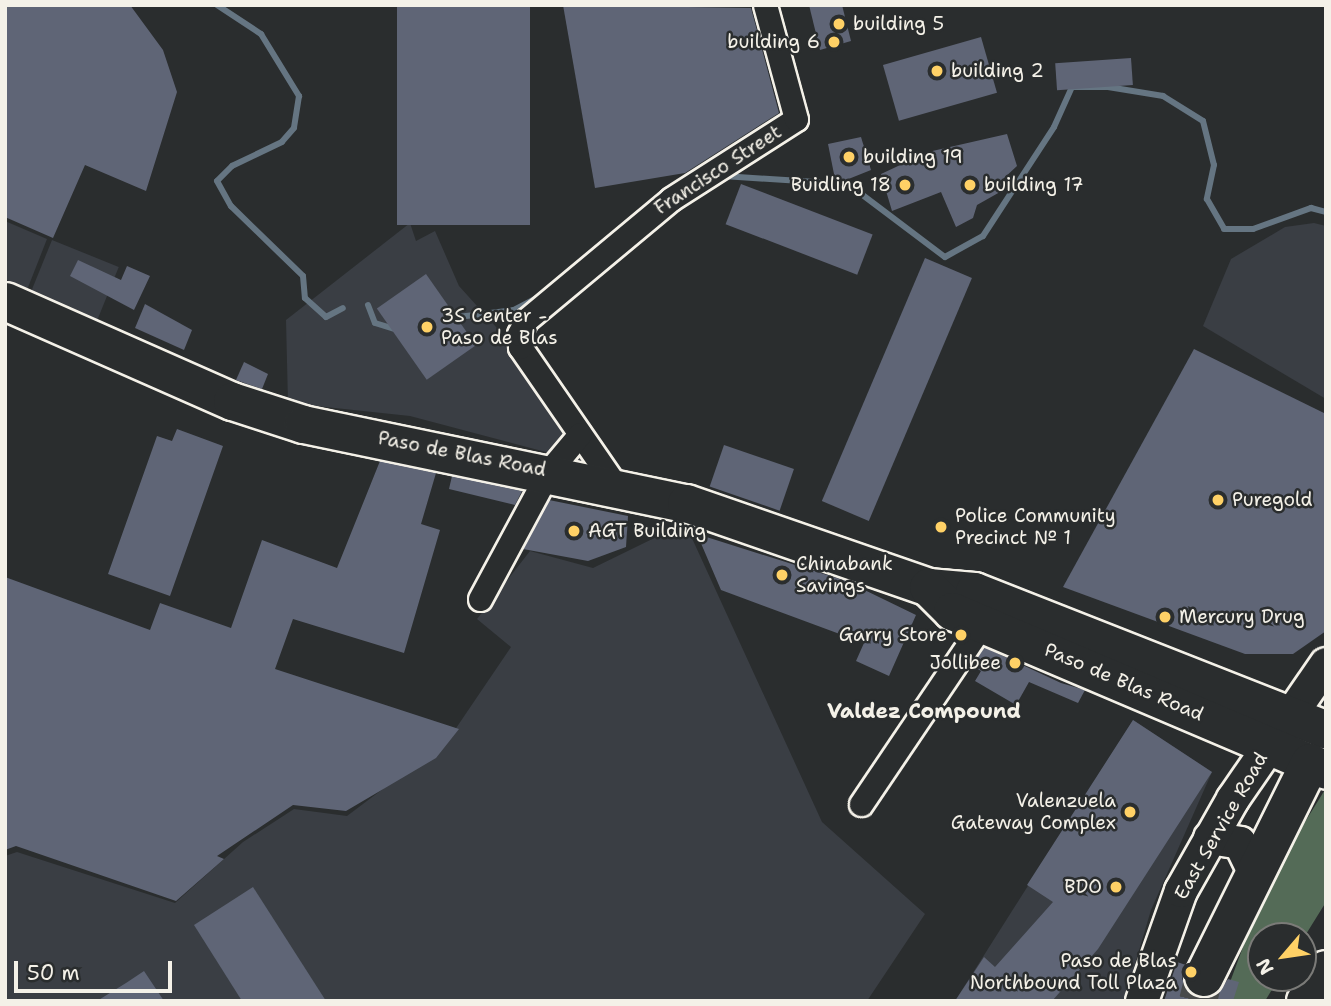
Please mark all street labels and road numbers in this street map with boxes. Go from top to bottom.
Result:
street label: Francisco Street [650,120,786,220]
street label: Paso de Blas Road [376,427,548,481]
street label: Paso de Blas Road [1041,638,1207,726]
street label: East Service Road [1170,748,1272,904]

